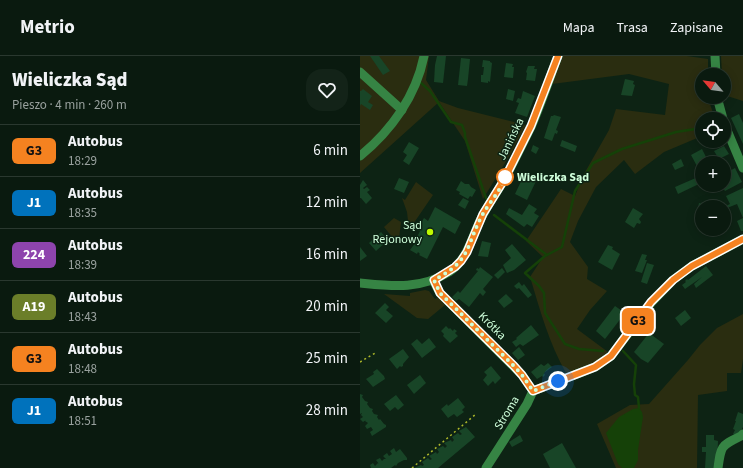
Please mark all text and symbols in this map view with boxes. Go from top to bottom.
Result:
text: Metrio [20,14,75,41]
text: Mapa [563,18,595,38]
text: Trasa [617,18,648,38]
text: Zapisane [670,18,723,38]
text: Wieliczka Sąd [12,67,128,94]
north arrow [695,68,731,104]
map controls [695,68,731,236]
button: heart [306,69,348,111]
text: Pieszo · 4 min · 260 m [12,96,127,114]
button: locate [695,112,731,148]
street label: Janińska [494,115,528,163]
text: Autobus [68,131,123,152]
text: 6 min [313,140,348,161]
text: G3 [26,141,42,161]
text: 18:29 [68,152,97,170]
button: + [695,156,731,192]
marker: Wieliczka Sąd [496,168,514,186]
place label: Wieliczka Sąd [517,169,589,186]
text: Autobus [68,183,123,204]
text: 12 min [306,192,348,213]
text: J1 [27,193,41,213]
button: − [695,200,731,236]
text: 18:35 [68,204,97,222]
place label: Sąd Rejonowy [373,217,422,248]
marker: Sąd Rejonowy [425,227,435,237]
text: Autobus [68,235,123,256]
text: 16 min [306,244,348,265]
text: 224 [23,245,45,265]
text: 18:39 [68,256,97,274]
text: Autobus [68,287,123,308]
text: 20 min [306,296,348,317]
text: A19 [23,297,45,317]
text: 18:43 [68,308,97,326]
street label: Krótka [474,308,510,344]
line badge: G3 [620,308,656,334]
text: G3 [630,311,646,331]
text: Autobus [68,339,123,360]
text: 25 min [306,348,348,369]
text: G3 [26,349,42,369]
text: 18:48 [68,360,97,378]
your location [548,371,568,391]
text: Autobus [68,391,123,412]
street label: Stroma [490,393,524,433]
text: 28 min [306,400,348,421]
text: J1 [27,401,41,421]
text: 18:51 [68,412,97,430]

